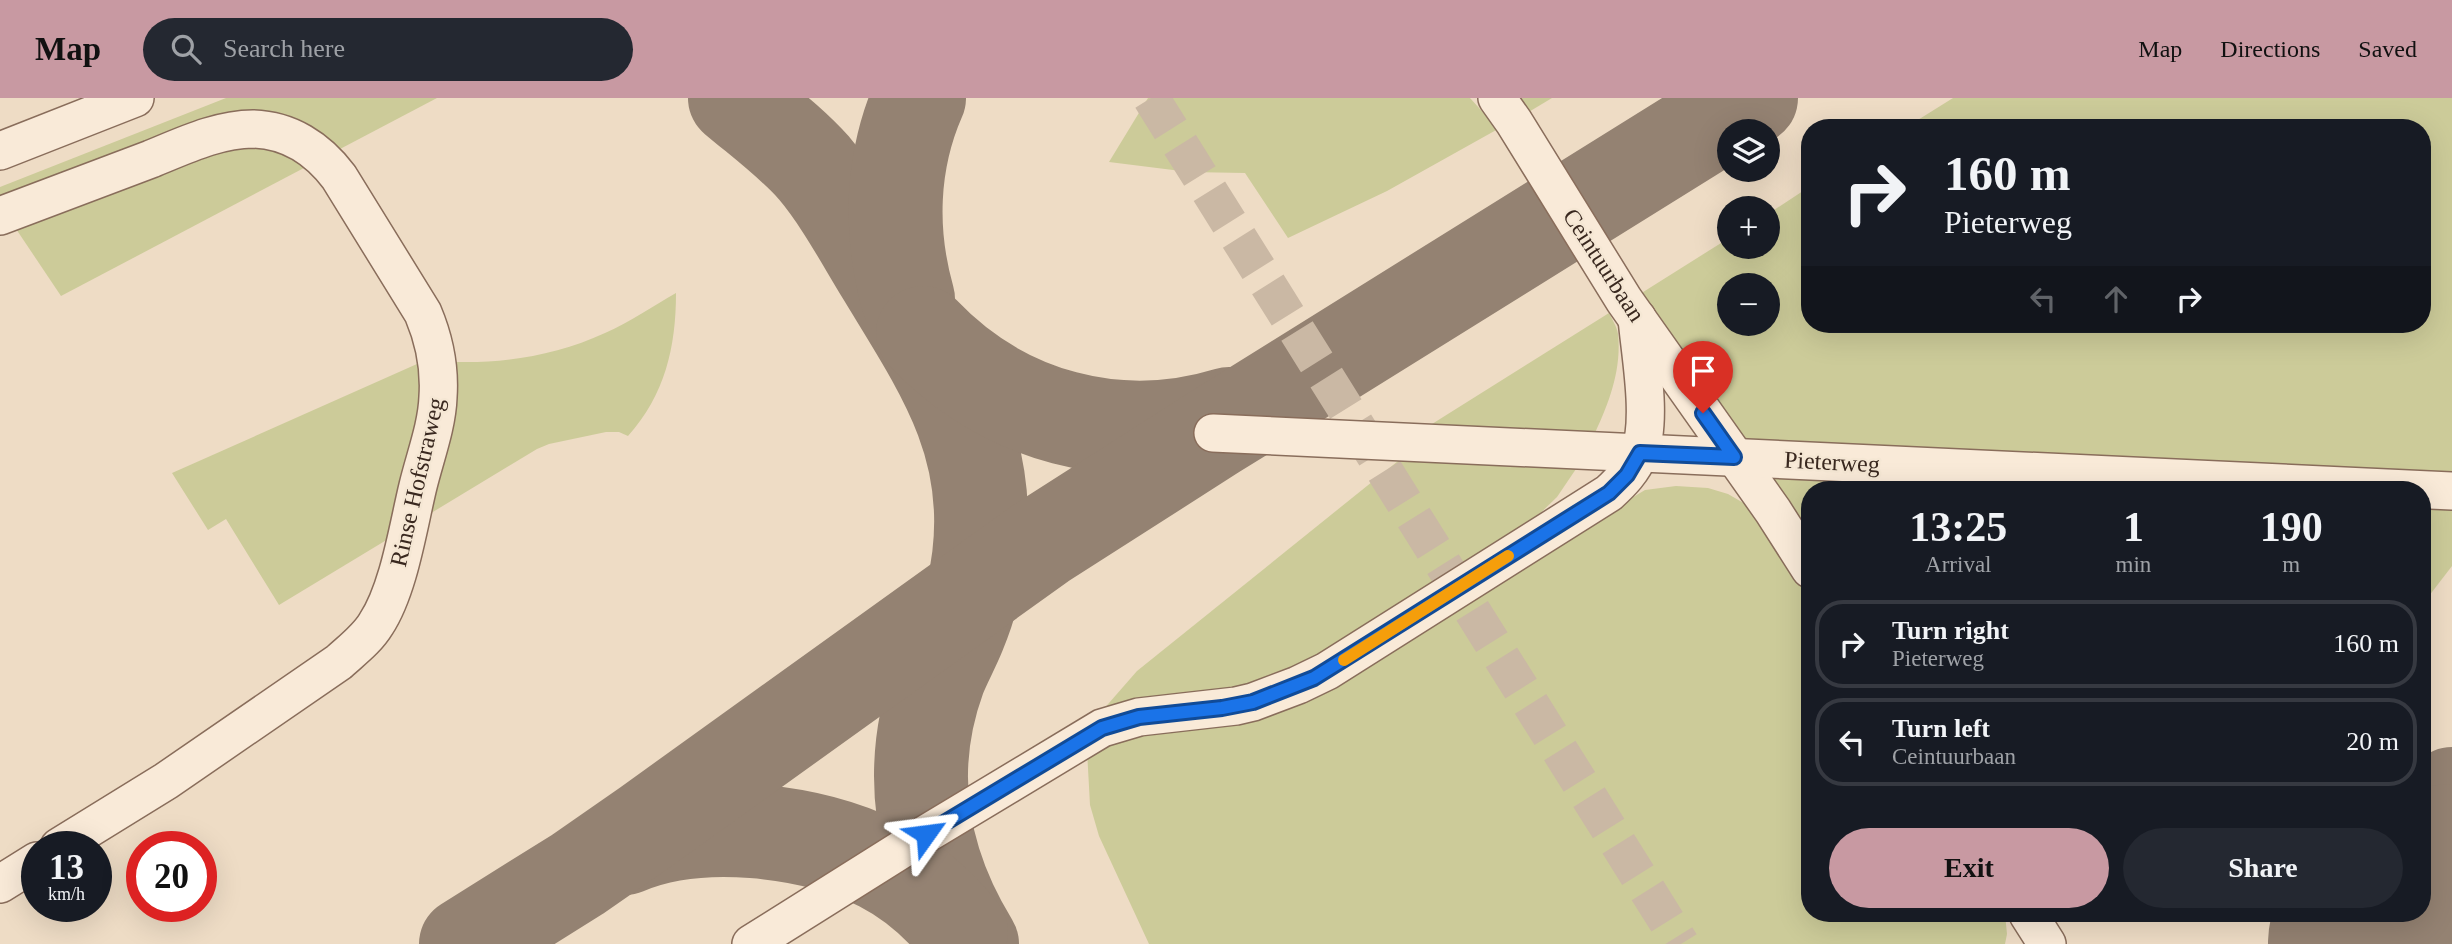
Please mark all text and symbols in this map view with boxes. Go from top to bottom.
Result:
search box [143,18,633,81]
icon: search [167,30,205,68]
text: Map [35,31,101,67]
text: Search here [223,34,345,63]
text: Map [2138,36,2182,62]
text: Directions [2220,36,2320,62]
text: Saved [2358,36,2417,62]
map controls [1717,119,1780,336]
button: layers [1717,119,1780,182]
text: 160 m [1944,146,2071,201]
icon: right [1829,147,1920,238]
button: + [1717,196,1780,259]
street label: Ceintuurbaan [1558,204,1650,326]
text: Pieterweg [1944,204,2072,240]
button: − [1717,273,1780,336]
icon: left [2024,280,2062,318]
icon: ahead [2097,280,2135,318]
icon: right [2170,280,2208,318]
pin [1673,341,1733,413]
icon: arrive [1684,352,1722,390]
street label: Rinse Hofstraweg [385,395,449,569]
street label: Pieterweg [1783,447,1881,477]
text: 13:25 [1909,504,2007,550]
text: 1 [2123,504,2144,550]
text: 190 [2260,504,2323,550]
text: Arrival [1925,552,1992,577]
text: min [2116,552,2151,577]
text: m [2282,552,2300,577]
text: Turn right [1892,616,2009,645]
icon: right [1833,625,1871,663]
text: 160 m [2333,629,2399,658]
text: Pieterweg [1892,646,1984,671]
text: Turn left [1892,714,1990,743]
icon: left [1833,723,1871,761]
text: 20 m [2346,727,2399,756]
text: Ceintuurbaan [1892,744,2016,769]
position arrow [889,797,963,871]
button: Exit [1829,828,2109,908]
button: Share [2123,828,2403,908]
speed limit sign: 20 [126,831,217,922]
text: 13 [49,848,84,887]
text: km/h [48,884,85,904]

